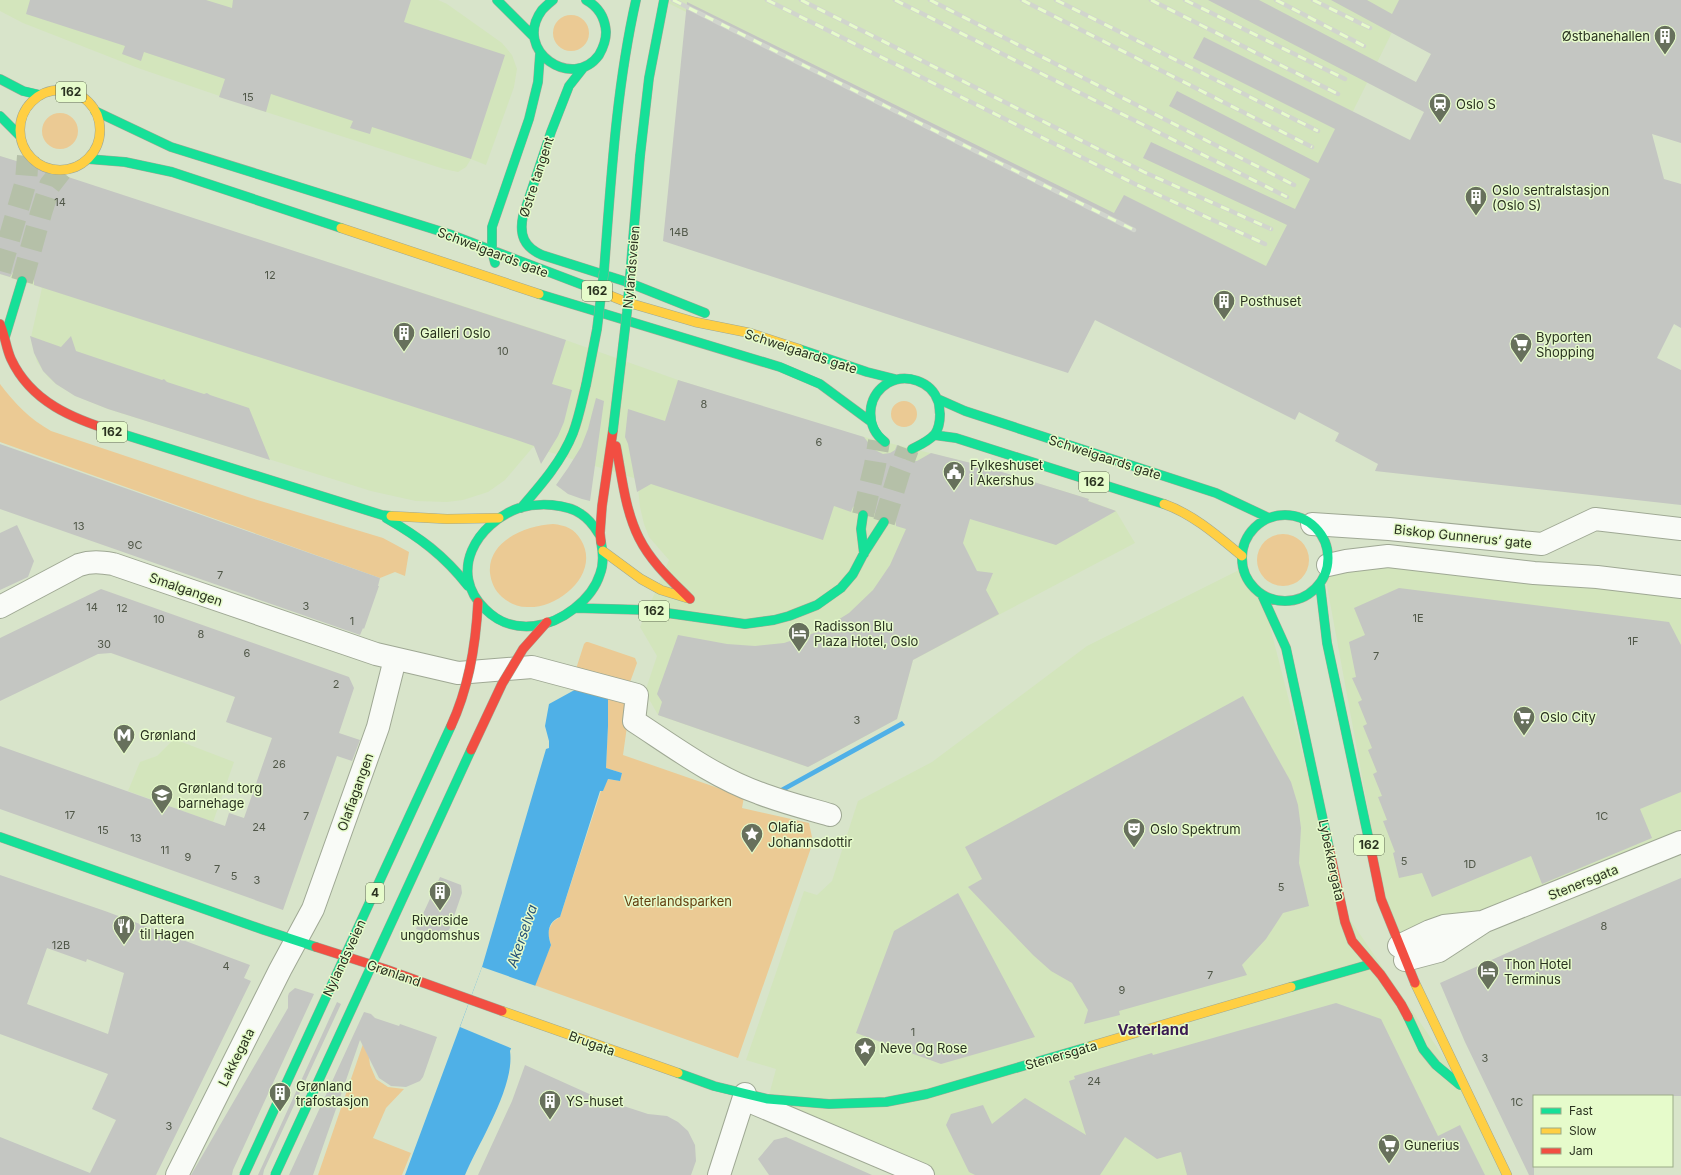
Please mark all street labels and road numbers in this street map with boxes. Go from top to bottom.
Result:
road number: 162 [56,82,86,102]
street label: Østre tangent [515,135,557,219]
street label: Schweigaards gate [435,224,551,280]
street label: Nylandsveien [619,225,643,309]
road number: 162 [582,281,612,301]
street label: Schweigaards gate [743,325,859,377]
road number: 162 [97,422,127,442]
street label: Schweigaards gate [1047,431,1163,483]
road number: 162 [1079,472,1109,492]
street label: Biskop Gunnerus’ gate [1393,521,1533,551]
street label: Smalgangen [147,569,225,609]
road number: 162 [639,601,669,621]
street label: Olafiagangen [333,751,377,833]
street label: Lybekkergata [1316,818,1348,902]
road number: 162 [1354,835,1384,855]
street label: Stenersgata [1546,861,1620,903]
road number: 4 [366,883,384,903]
street label: Nylandsveien [319,917,369,999]
street label: Grønland [365,956,423,990]
street label: Lakkegata [215,1025,257,1089]
street label: Brugata [567,1027,617,1059]
street label: Stenersgata [1023,1037,1099,1073]

